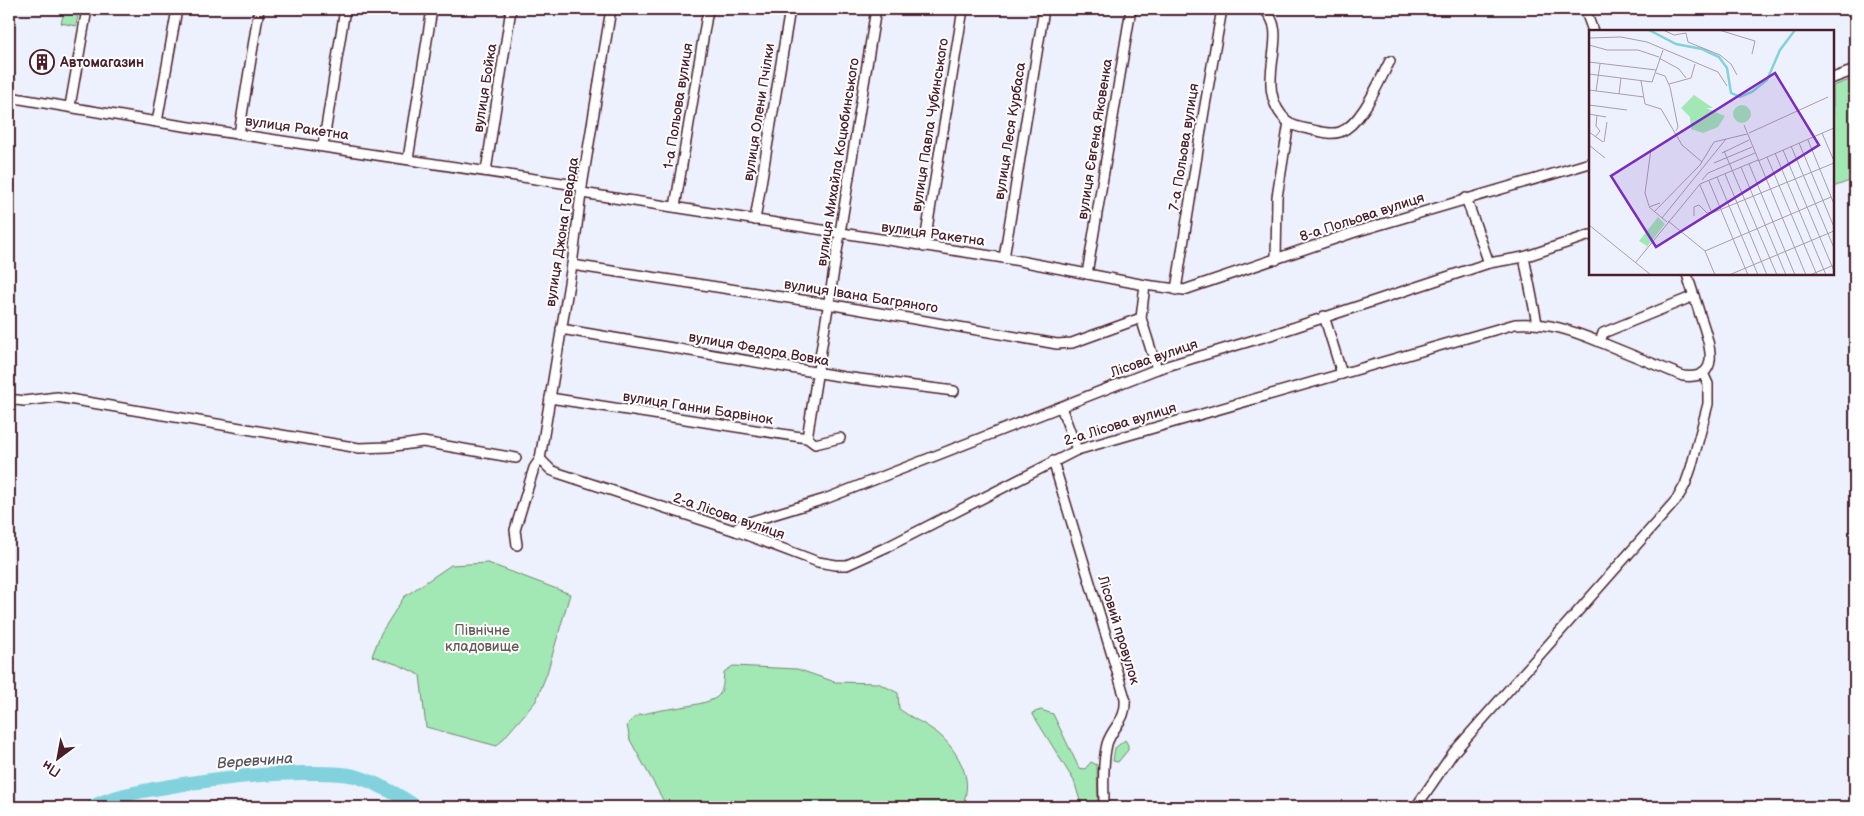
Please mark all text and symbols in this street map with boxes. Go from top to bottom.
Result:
inset map [1589,30,1834,275]
street label: вулиця Павла Чубинського [908,37,952,213]
street label: вулиця Бойка [470,42,501,134]
street label: 1-а Польова вулиця [660,42,696,170]
street label: вулиця Олени Пчілки [740,42,778,182]
building icon: Автомагазин [29,49,55,75]
place label: Автомагазин [59,54,144,71]
street label: вулиця Михайла Коцюбинського [813,57,863,267]
street label: вулиця Євгена Яковенка [1074,57,1116,221]
street label: вулиця Леся Курбаса [991,60,1029,201]
street label: 7-а Польова вулиця [1166,82,1203,212]
street label: вулиця Ракетна [244,112,351,144]
street label: вулиця Джона Говарда [542,155,582,308]
street label: 8-а Польова вулиця [1297,189,1427,245]
street label: вулиця Ракетна [880,218,987,250]
street label: вулиця Івана Багряного [783,275,939,317]
street label: вулиця Федора Вовка [687,328,831,370]
street label: Лісова вулиця [1107,335,1200,381]
street label: вулиця Ганни Барвінок [622,388,775,428]
street label: 2-а Лісова вулиця [1062,399,1179,449]
street label: 2-а Лісова вулиця [671,489,787,543]
street label: Лісовий провулок [1094,572,1144,687]
park label: Північне кладовище [445,622,519,655]
north arrow [32,734,82,784]
water label: Веревчина [216,749,294,773]
text: Пн [39,756,64,781]

